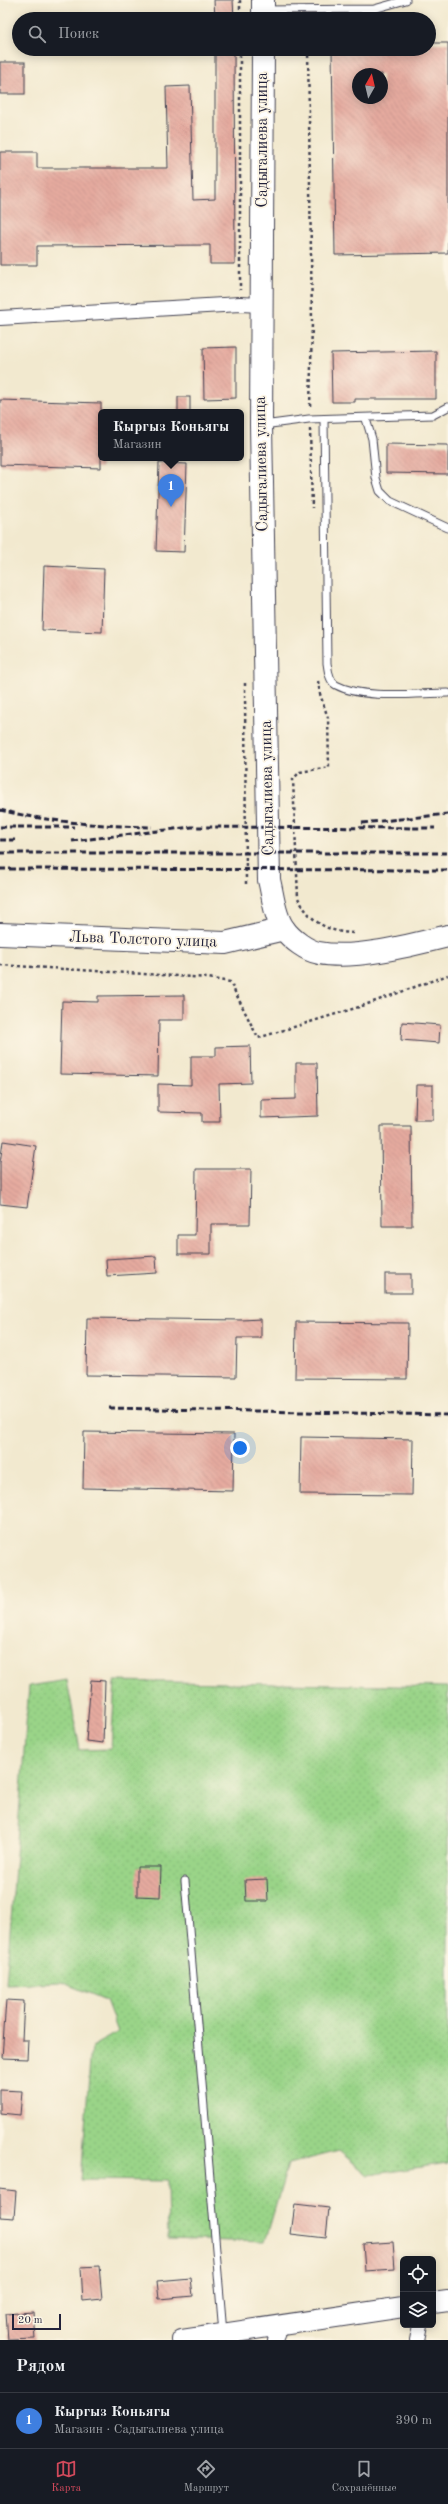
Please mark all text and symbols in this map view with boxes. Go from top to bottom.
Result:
search box [12,12,436,56]
icon: search [26,23,48,45]
text: Поиск [58,27,99,42]
north arrow [352,68,388,104]
street label: Садыгалиева улица [255,72,271,208]
street label: Садыгалиева улица [253,396,271,532]
popup [98,409,244,461]
text: Кыргыз Коньягы [113,420,229,435]
text: Магазин [113,438,162,451]
pin: 1 [158,474,184,507]
street label: Садыгалиева улица [259,720,277,856]
street label: Льва Толстого улица [69,929,217,951]
your location [230,1438,250,1458]
map controls [400,2256,436,2328]
button: locate [400,2256,436,2292]
button: layers [400,2292,436,2328]
scale bar [12,2312,61,2331]
text: 20 m [18,2315,43,2326]
text: Рядом [16,2358,65,2375]
text: Кыргыз Коньягы [54,2405,170,2420]
text: 1 [25,2414,33,2427]
text: 390 m [395,2414,432,2427]
text: Магазин · Садыгалиева улица [54,2423,224,2436]
tab: Карта [51,2458,81,2496]
tab: Маршрут [184,2458,229,2496]
tab: Сохранённые [332,2458,397,2496]

